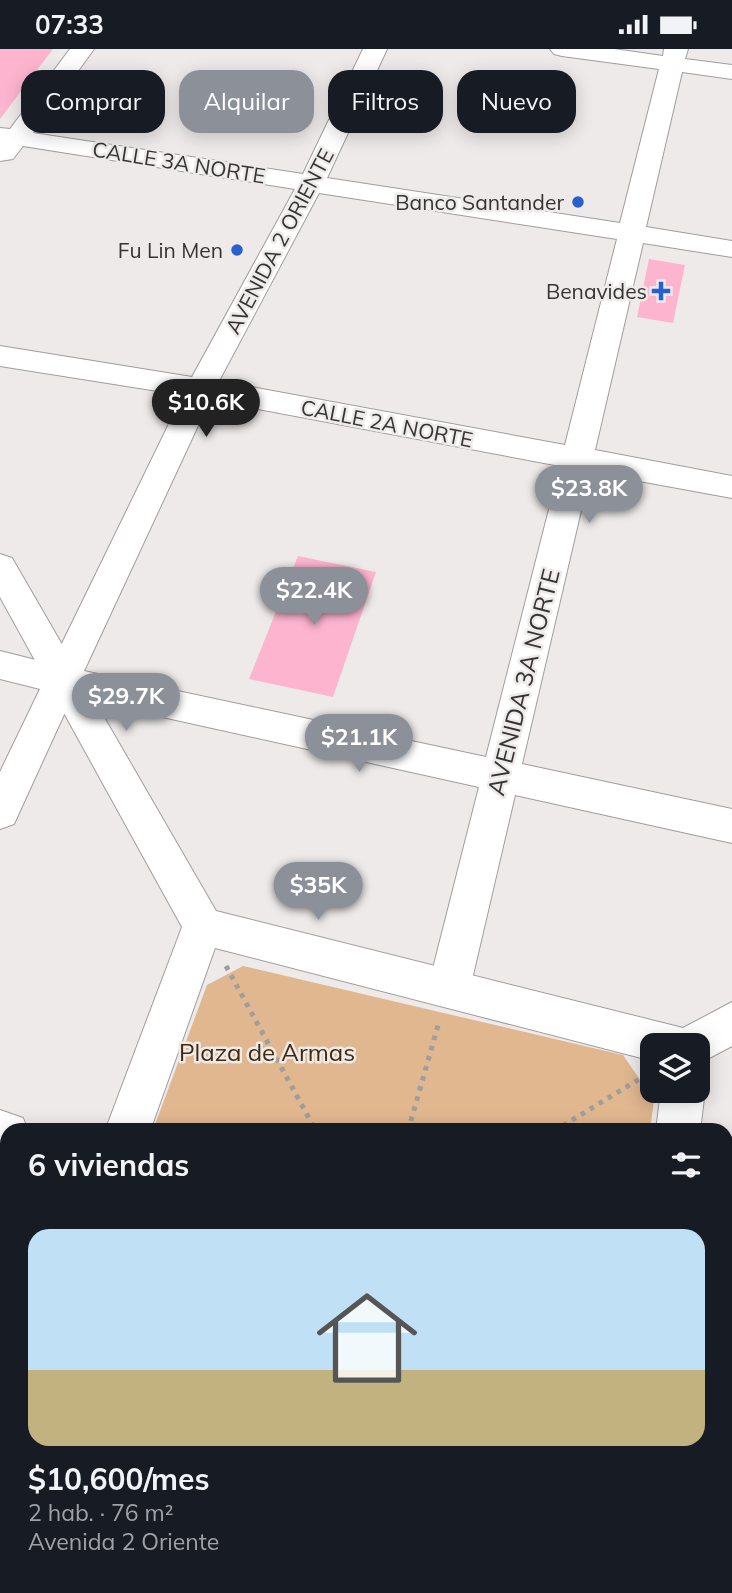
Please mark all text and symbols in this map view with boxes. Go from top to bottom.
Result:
text: 07:33 [35,8,104,41]
chip: Comprar [21,70,165,133]
chip: Alquilar [179,70,314,133]
chip: Filtros [328,70,443,133]
chip: Nuevo [457,70,576,133]
street label: CALLE 3A NORTE [91,135,267,189]
street label: AVENIDA 2 ORIENTE [219,144,339,338]
place label: Banco Santander [395,189,564,215]
marker: Banco Santander [570,194,586,210]
place label: Fu Lin Men [118,237,223,263]
marker: Fu Lin Men [229,242,245,258]
place label: Benavides [546,278,647,304]
marker: Benavides [653,283,669,299]
pin: $10.6K [149,379,263,439]
text: $10.6K [168,387,244,416]
street label: CALLE 2A NORTE [299,394,475,452]
pin: $23.8K [532,465,646,525]
text: $23.8K [551,473,627,502]
street label: AVENIDA 3A NORTE [480,566,566,798]
pin: $22.4K [257,567,371,627]
text: $22.4K [276,575,352,604]
pin: $29.7K [69,673,183,733]
text: $29.7K [88,681,164,710]
pin: $21.1K [302,715,416,774]
text: $21.1K [321,722,397,751]
pin: $35K [277,863,359,922]
text: $35K [290,870,346,899]
map controls [640,1033,710,1103]
button: layers [640,1033,710,1103]
park label: Plaza de Armas [179,1037,355,1067]
text: 6 viviendas [28,1146,189,1184]
icon: filters [667,1146,705,1184]
icon: home [304,1275,430,1401]
text: $10,600/mes [28,1460,210,1498]
text: 2 hab. · 76 m² [28,1498,173,1527]
text: Avenida 2 Oriente [28,1527,219,1556]

